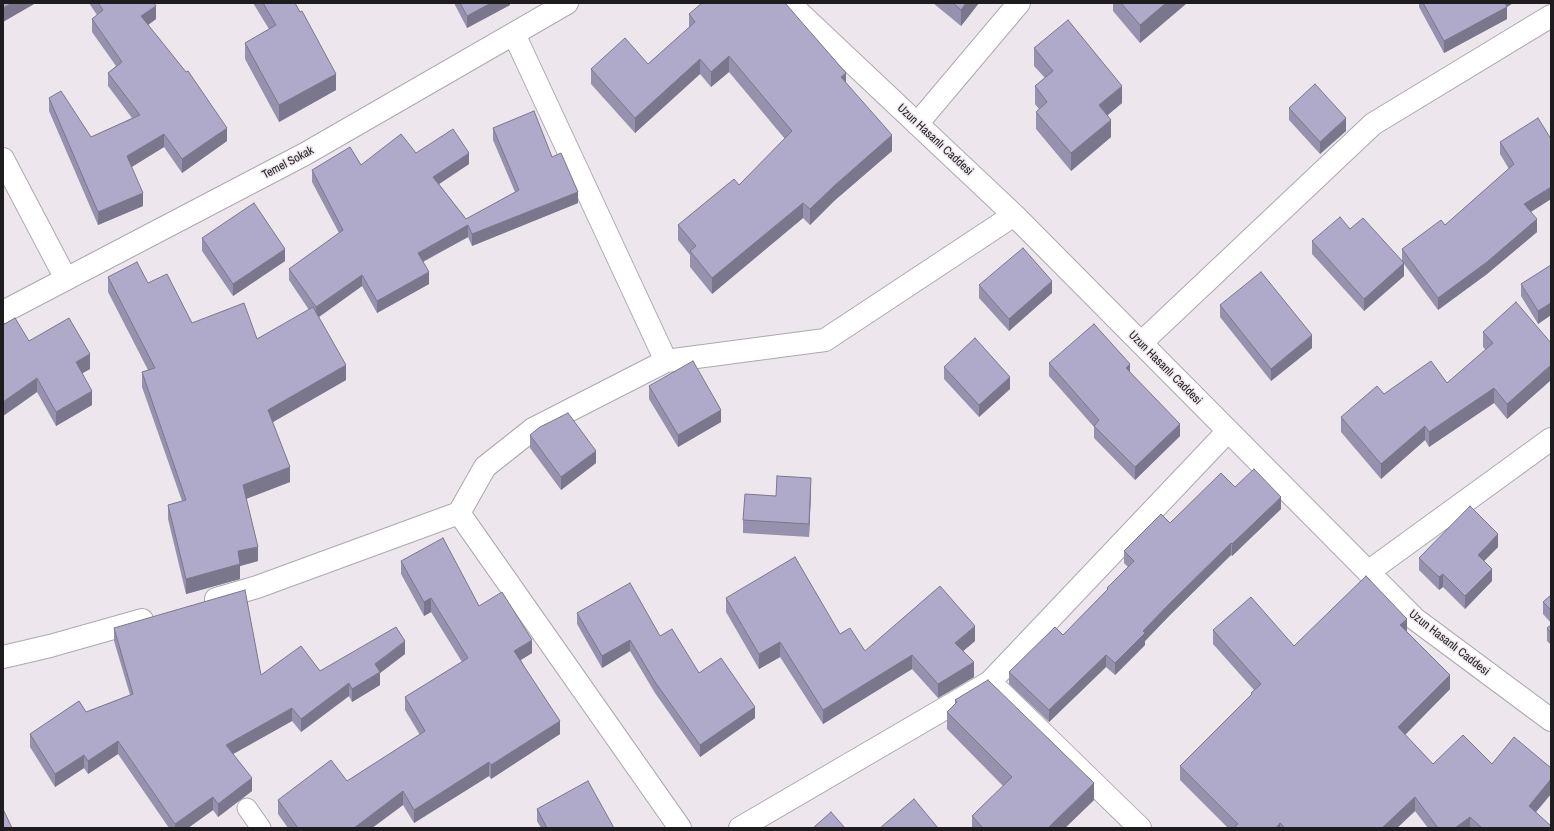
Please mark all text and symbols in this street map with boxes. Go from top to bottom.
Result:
street label: Uzun Hasanlı Caddesi [894,101,976,179]
street label: Temel Sokak [260,143,316,183]
street label: Uzun Hasanlı Caddesi [1125,328,1205,408]
street label: Uzun Hasanlı Caddesi [1406,607,1492,679]

